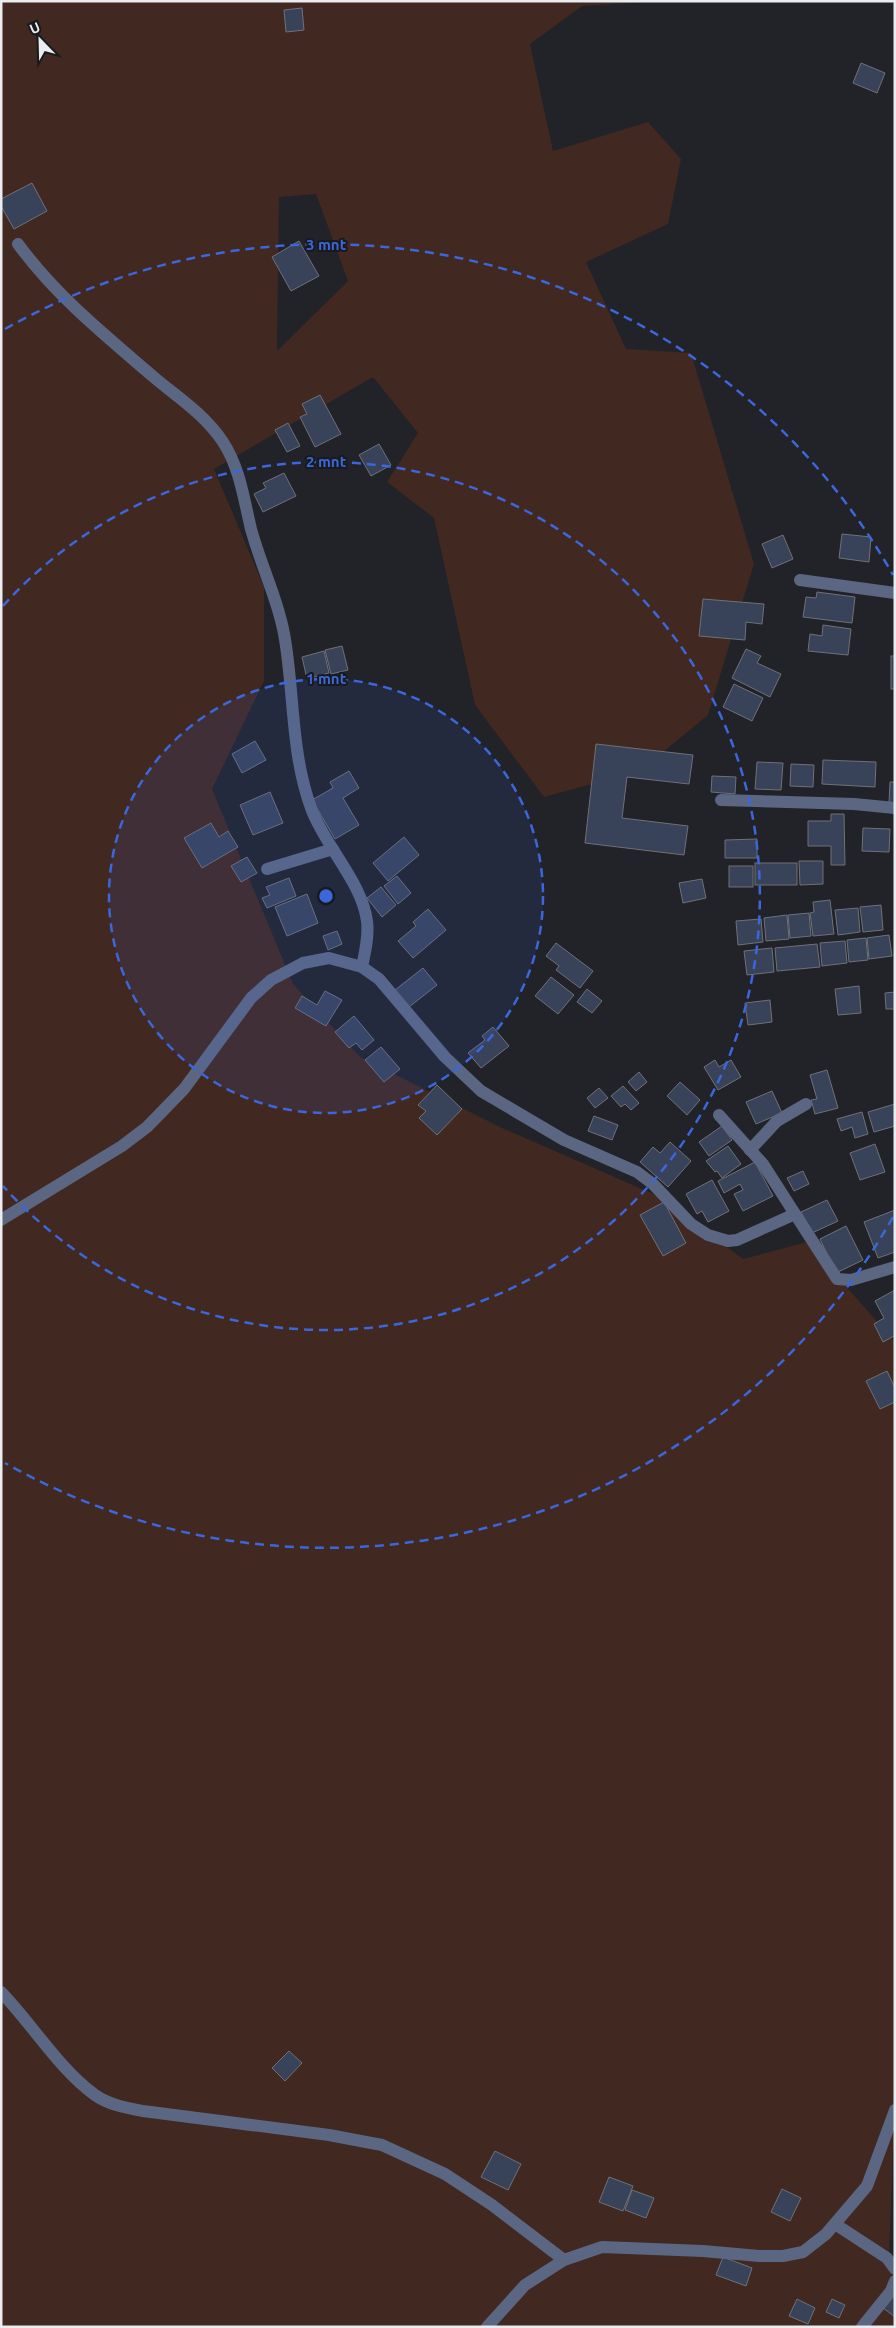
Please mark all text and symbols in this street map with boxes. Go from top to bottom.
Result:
north arrow [15,15,65,65]
text: U [27,19,43,37]
text: 3 mnt [306,236,347,253]
text: 2 mnt [306,453,347,470]
text: 1 mnt [306,670,347,687]
centre of rings [317,887,335,905]

